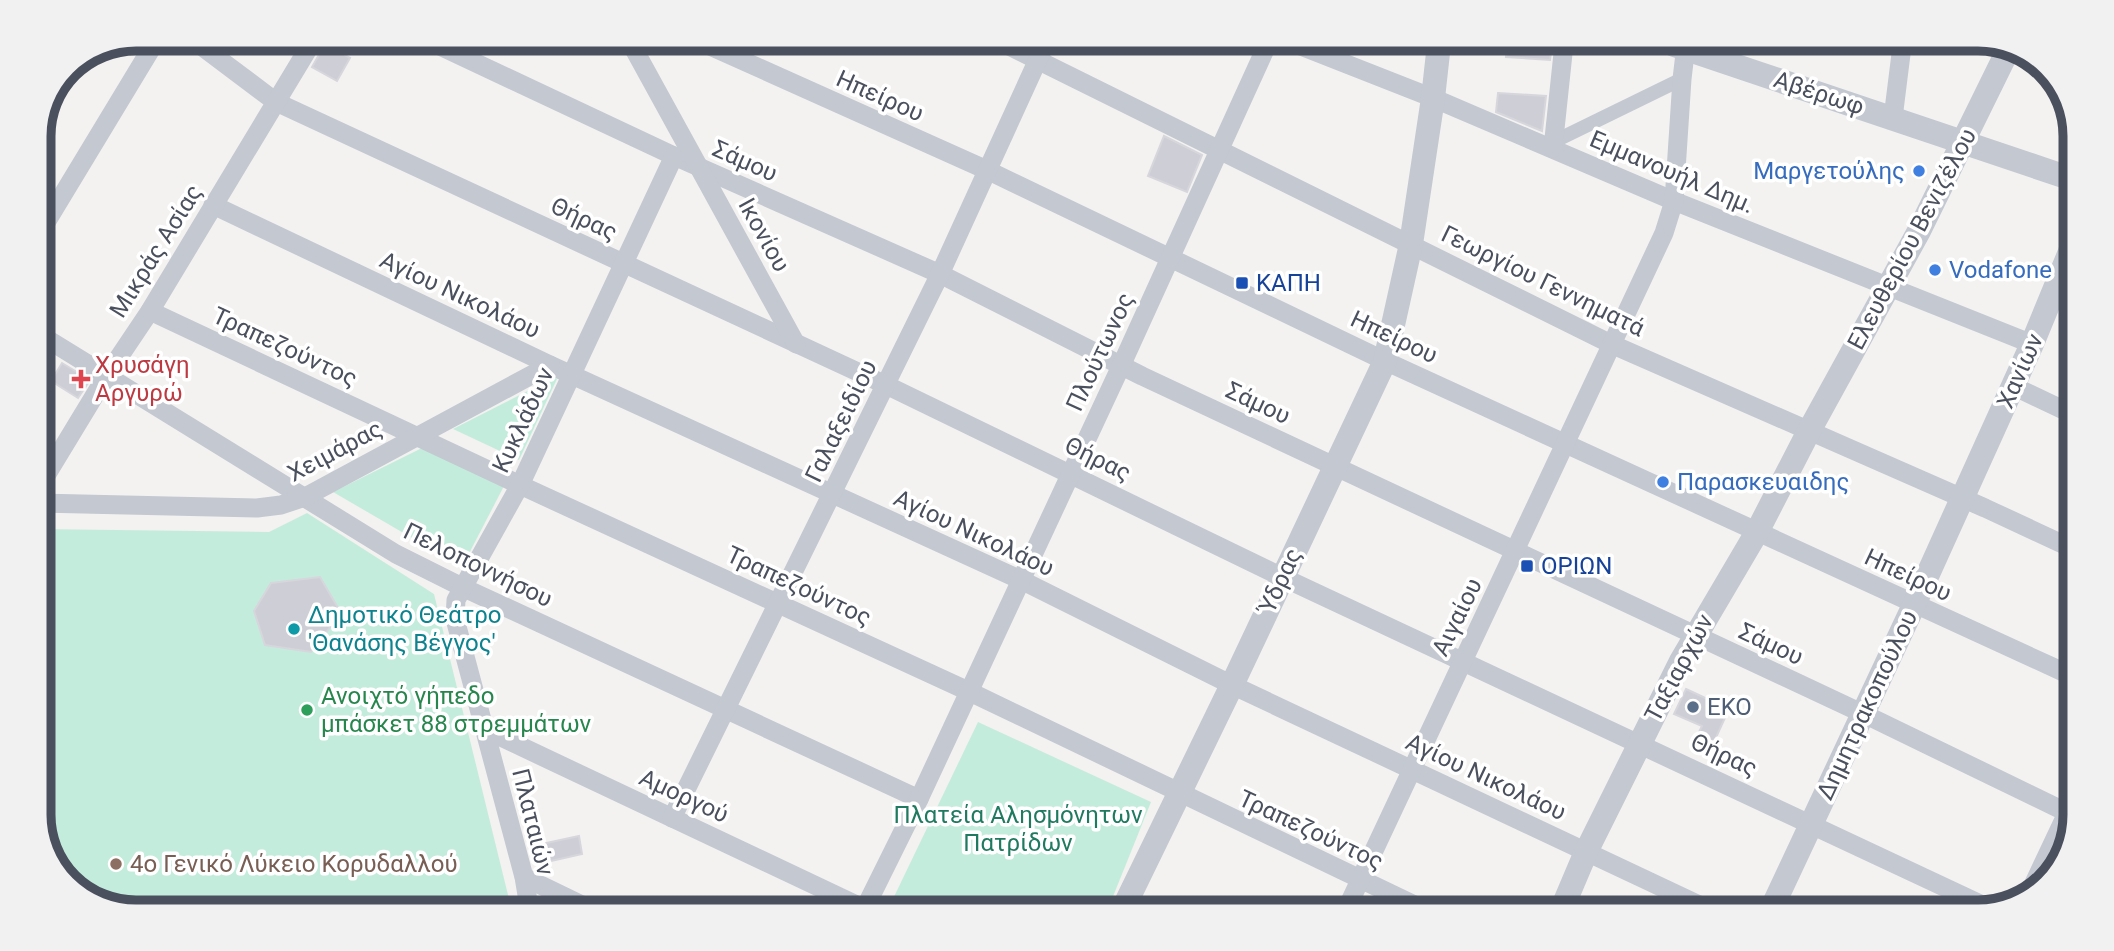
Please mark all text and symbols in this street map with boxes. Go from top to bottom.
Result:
street label: Ηπείρου [832,64,928,128]
street label: Αβέρωφ [1770,65,1868,121]
street label: Ελευθερίου Βενιζέλου [1842,124,1982,354]
street label: Εμμανουήλ Δημ. [1586,125,1758,219]
street label: Σάμου [708,134,782,188]
place label: Μαργετούλης [1753,157,1905,185]
marker: Μαργετούλης [1911,163,1927,179]
street label: Μικράς Ασίας [104,179,208,323]
street label: Θήρας [546,192,622,246]
street label: Ικονίου [732,193,796,277]
street label: Γεωργίου Γεννηματά [1437,220,1650,343]
street label: Αγίου Νικολάου [376,246,544,344]
place label: Vodafone [1949,256,2052,284]
marker: Vodafone [1927,262,1943,278]
place label: ΚΑΠΗ [1256,269,1321,297]
marker: ΚΑΠΗ [1234,275,1250,291]
street label: Πλούτωνος [1060,288,1140,416]
street label: Τραπεζούντος [208,301,362,393]
street label: Ηπείρου [1346,305,1442,369]
street label: Χανίων [1991,329,2049,413]
place label: Χρυσάγη Αργυρώ [95,351,190,407]
street label: Γαλαξειδίου [799,355,883,487]
street label: Κυκλάδων [486,363,560,477]
marker: Χρυσάγη Αργυρώ [73,371,89,387]
street label: Σάμου [1221,376,1295,430]
street label: Χειμάρας [283,414,387,488]
street label: Θήρας [1060,431,1136,487]
place label: Παρασκευαιδης [1677,468,1849,496]
marker: Παρασκευαιδης [1655,474,1671,490]
street label: Αγίου Νικολάου [890,484,1058,582]
street label: Πελοποννήσου [399,517,557,613]
street label: Τραπεζούντος [722,540,876,632]
street label: Ηπείρου [1860,543,1956,607]
street label: Ύδρας [1252,544,1307,620]
place label: ΟΡΙΩΝ [1541,552,1612,580]
marker: ΟΡΙΩΝ [1519,558,1535,574]
street label: Αιγαίου [1426,574,1488,660]
place label: Δημοτικό Θεάτρο 'Θανάσης Βέγγος' [308,601,502,657]
street label: Δημητρακοπούλου [1811,606,1923,804]
street label: Ταξιαρχών [1639,609,1719,727]
street label: Σάμου [1734,617,1808,671]
marker: Δημοτικό Θεάτρο 'Θανάσης Βέγγος' [286,621,302,637]
place label: Ανοιχτό γήπεδο μπάσκετ 88 στρεμμάτων [321,682,592,738]
place label: EKO [1707,693,1752,721]
marker: EKO [1685,699,1701,715]
marker: Ανοιχτό γήπεδο μπάσκετ 88 στρεμμάτων [299,702,315,718]
street label: Αγίου Νικολάου [1402,728,1570,826]
street label: Θήρας [1686,728,1762,782]
street label: Αμοργού [635,763,733,829]
street label: Πλαταιών [506,766,560,879]
street label: Τραπεζούντος [1234,784,1388,876]
park label: Πλατεία Αλησμόνητων Πατρίδων [893,801,1143,857]
place label: 4ο Γενικό Λύκειο Κορυδαλλού [130,850,458,878]
marker: 4ο Γενικό Λύκειο Κορυδαλλού [108,856,124,872]

